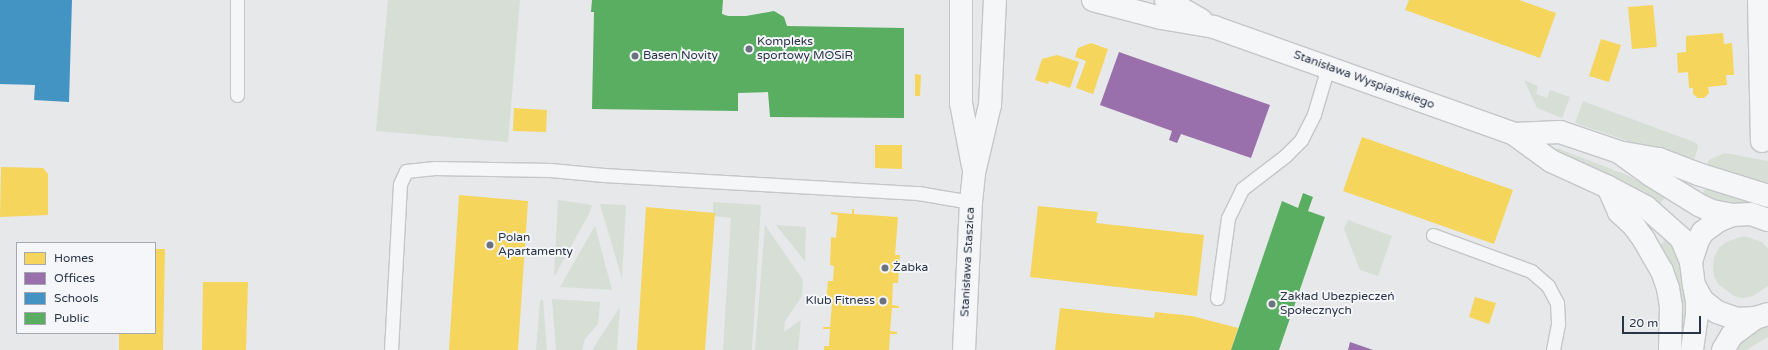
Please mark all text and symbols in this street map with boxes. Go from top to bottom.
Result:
place label: Kompleks sportowy MOSiR [757,35,853,63]
marker: Kompleks sportowy MOSiR [744,44,754,54]
street label: Stanisława Wyspiańskiego [1291,48,1437,112]
place label: Basen Novity [643,49,718,63]
marker: Basen Novity [630,51,640,61]
street label: Stanisława Staszica [958,207,978,317]
place label: Polan Apartamenty [498,231,573,259]
marker: Polan Apartamenty [485,240,495,250]
legend [16,242,156,334]
text: Homes [54,251,94,265]
place label: Żabka [893,261,928,275]
marker: Żabka [880,263,890,273]
text: Offices [54,271,95,285]
place label: Zakład Ubezpieczeń Społecznych [1280,290,1395,318]
text: Schools [54,291,98,305]
place label: Klub Fitness [806,294,875,308]
marker: Klub Fitness [878,296,888,306]
marker: Zakład Ubezpieczeń Społecznych [1267,299,1277,309]
scale bar [1624,308,1703,334]
text: Public [54,311,89,325]
text: 20 m [1629,316,1658,330]

